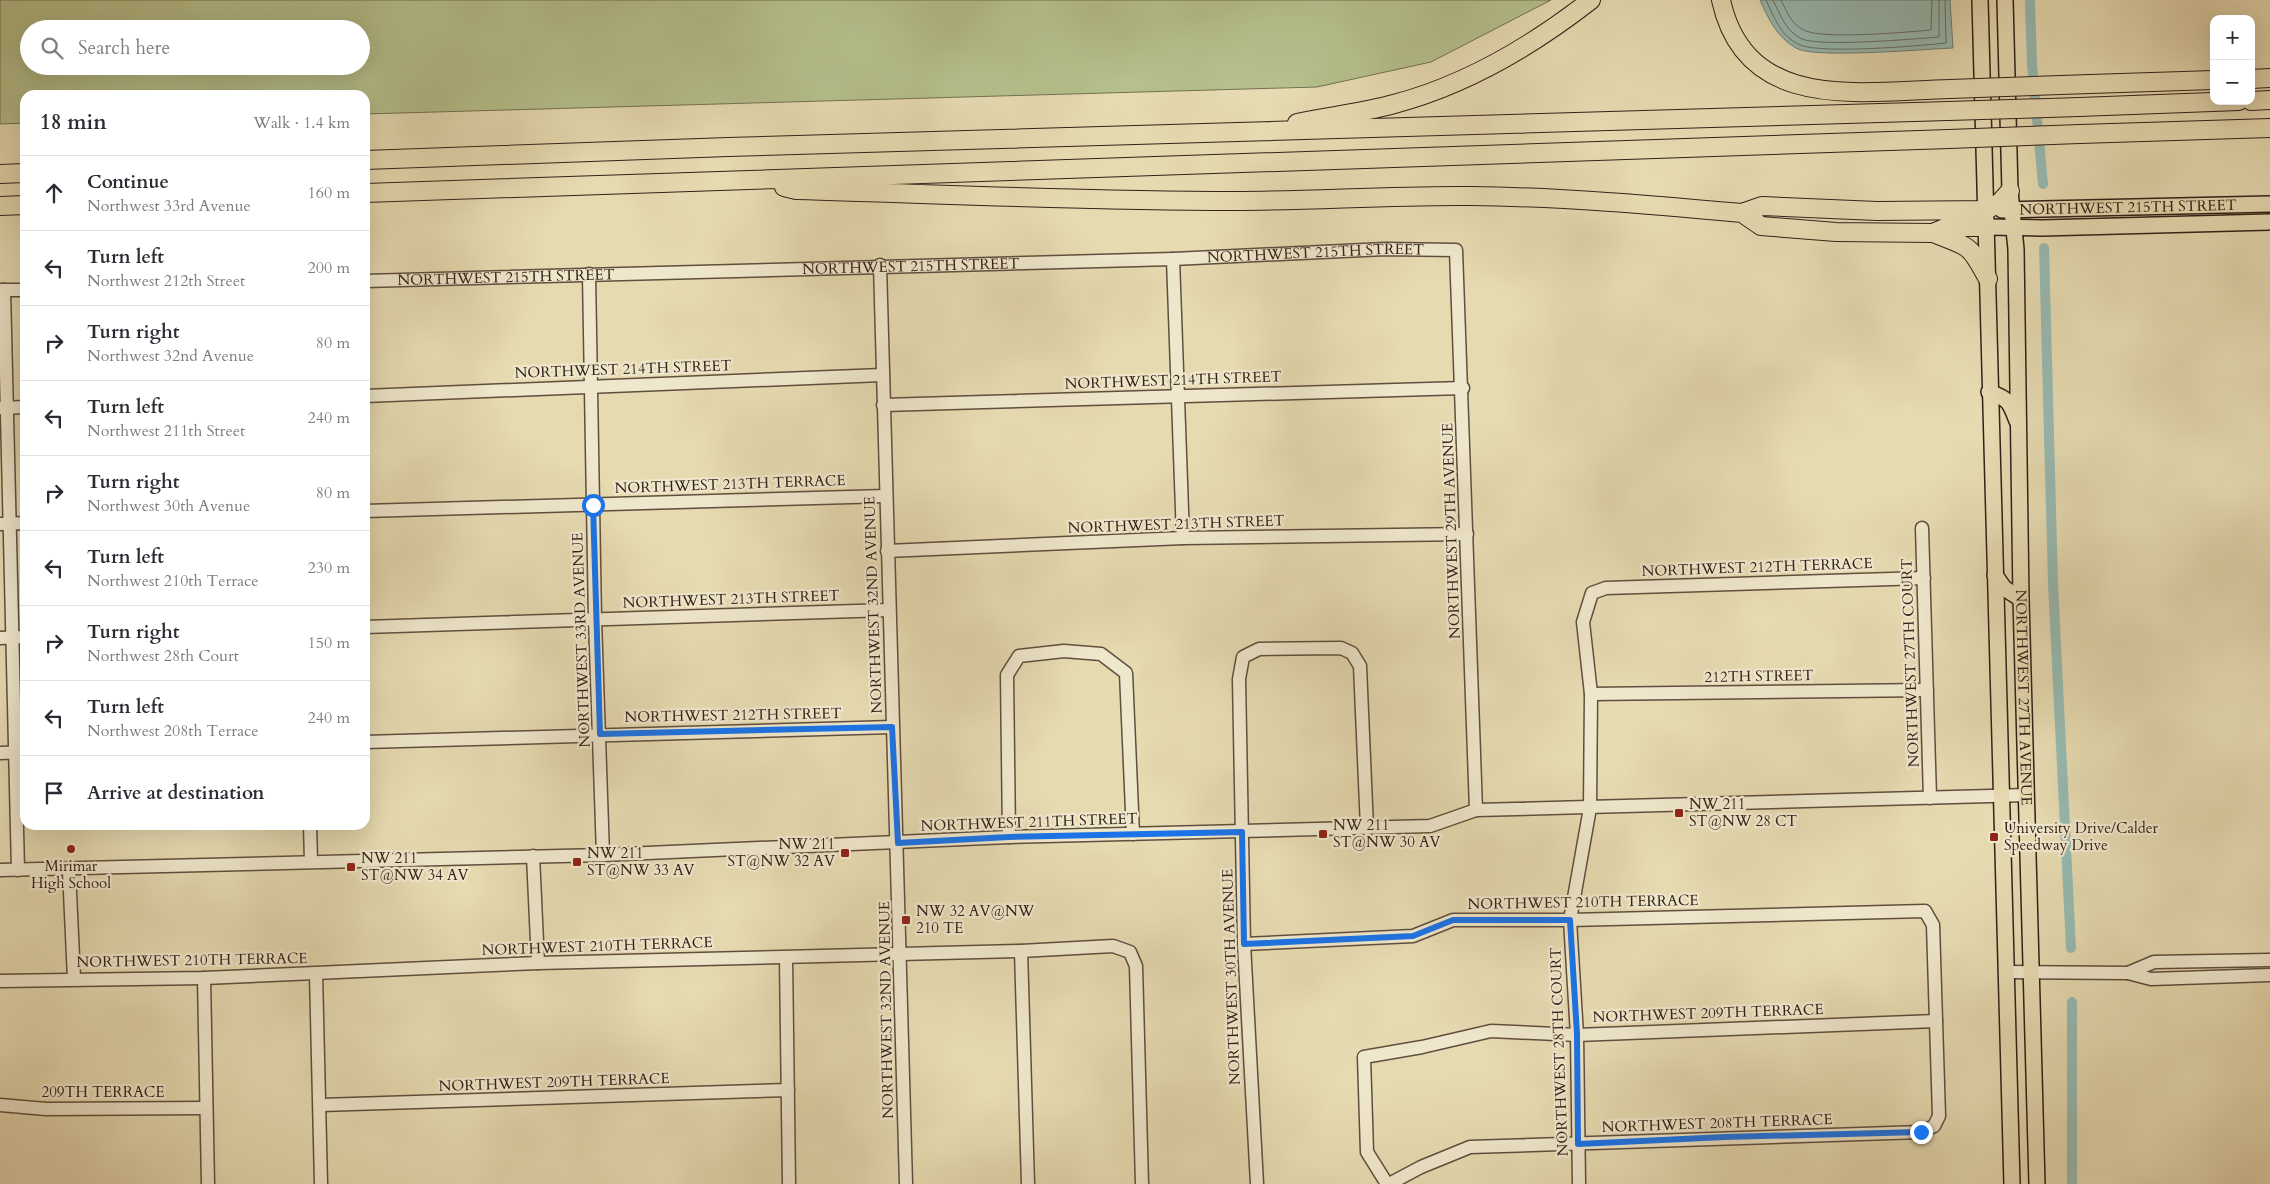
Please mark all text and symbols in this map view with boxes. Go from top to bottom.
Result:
map controls [2210,15,2255,105]
button: + [2210,15,2255,60]
search box [20,20,370,75]
icon: search [38,34,66,62]
text: Search here [78,35,170,61]
button: − [2210,60,2255,105]
text: 18 min [40,108,107,137]
text: Walk · 1.4 km [253,112,350,134]
text: Continue [87,169,169,195]
icon: ahead [40,179,68,207]
text: 160 m [308,182,350,204]
text: Northwest 33rd Avenue [87,195,251,217]
street label: NORTHWEST 215TH STREET [2019,195,2237,220]
street label: NORTHWEST 215TH STREET [1207,239,1424,267]
text: Turn left [87,244,164,270]
street label: NORTHWEST 215TH STREET [802,253,1020,279]
icon: left [40,254,68,282]
text: 200 m [308,257,350,279]
street label: NORTHWEST 215TH STREET [397,264,615,290]
text: Northwest 212th Street [87,270,245,292]
text: Turn right [87,319,179,345]
icon: right [40,329,68,357]
text: 80 m [316,332,350,354]
text: Northwest 32nd Avenue [87,345,254,367]
street label: NORTHWEST 214TH STREET [514,355,732,383]
street label: NORTHWEST 214TH STREET [1064,366,1282,394]
text: Turn left [87,394,164,420]
icon: left [40,404,68,432]
text: 240 m [308,407,350,429]
text: Northwest 211th Street [87,420,245,442]
street label: NORTHWEST 29TH AVENUE [1437,423,1465,639]
text: Turn right [87,469,179,495]
street label: NORTHWEST 213TH TERRACE [614,470,846,498]
icon: right [40,479,68,507]
text: 80 m [316,482,350,504]
route start [582,494,605,517]
text: Northwest 30th Avenue [87,495,250,517]
street label: NORTHWEST 32ND AVENUE [859,496,887,714]
street label: NORTHWEST 213TH STREET [1067,510,1285,538]
street label: NORTHWEST 33RD AVENUE [567,532,595,748]
text: Turn left [87,544,164,570]
street label: NORTHWEST 212TH TERRACE [1641,553,1873,581]
icon: left [40,554,68,582]
text: 230 m [308,557,350,579]
street label: NORTHWEST 27TH COURT [1896,558,1924,768]
text: Northwest 210th Terrace [87,570,259,592]
street label: NORTHWEST 213TH STREET [622,585,840,613]
street label: NORTHWEST 27TH AVENUE [2011,589,2037,806]
text: Turn right [87,619,179,645]
icon: right [40,629,68,657]
text: 150 m [308,632,350,654]
text: Northwest 28th Court [87,645,239,667]
street label: 212TH STREET [1704,665,1814,687]
text: Turn left [87,694,164,720]
street label: NORTHWEST 212TH STREET [624,703,842,727]
icon: left [40,704,68,732]
text: 240 m [308,707,350,729]
text: Northwest 208th Terrace [87,720,259,742]
icon: arrive [40,779,68,807]
text: Arrive at destination [87,780,264,806]
place label: NW 211 ST@NW 28 CT [1689,794,1797,831]
marker: NW 211 ST@NW 28 CT [1673,807,1685,819]
street label: NORTHWEST 211TH STREET [920,808,1138,836]
place label: NW 211 ST@NW 30 AV [1333,815,1441,852]
place label: University Drive/Calder Speedway Drive [2004,818,2158,855]
marker: NW 211 ST@NW 30 AV [1317,828,1329,840]
marker: University Drive/Calder Speedway Drive [1988,831,2000,843]
place label: NW 211 ST@NW 32 AV [727,834,835,871]
marker: Mirimar High School [65,843,77,855]
place label: NW 211 ST@NW 33 AV [587,843,695,880]
marker: NW 211 ST@NW 32 AV [839,847,851,859]
place label: NW 211 ST@NW 34 AV [361,848,469,885]
place label: Mirimar High School [31,856,111,893]
marker: NW 211 ST@NW 33 AV [571,856,583,868]
marker: NW 211 ST@NW 34 AV [345,861,357,873]
street label: NORTHWEST 30TH AVENUE [1217,869,1245,1085]
street label: NORTHWEST 210TH TERRACE [1467,890,1699,914]
street label: NORTHWEST 32ND AVENUE [874,901,898,1119]
place label: NW 32 AV@NW 210 TE [916,901,1035,938]
marker: NW 32 AV@NW 210 TE [900,914,912,926]
street label: NORTHWEST 210TH TERRACE [481,932,713,960]
street label: NORTHWEST 28TH COURT [1545,947,1573,1157]
street label: NORTHWEST 210TH TERRACE [76,948,308,972]
street label: NORTHWEST 209TH TERRACE [1592,999,1824,1027]
street label: NORTHWEST 209TH TERRACE [438,1068,670,1096]
street label: 209TH TERRACE [41,1082,165,1102]
street label: NORTHWEST 208TH TERRACE [1601,1109,1833,1137]
route end [1910,1121,1933,1144]

